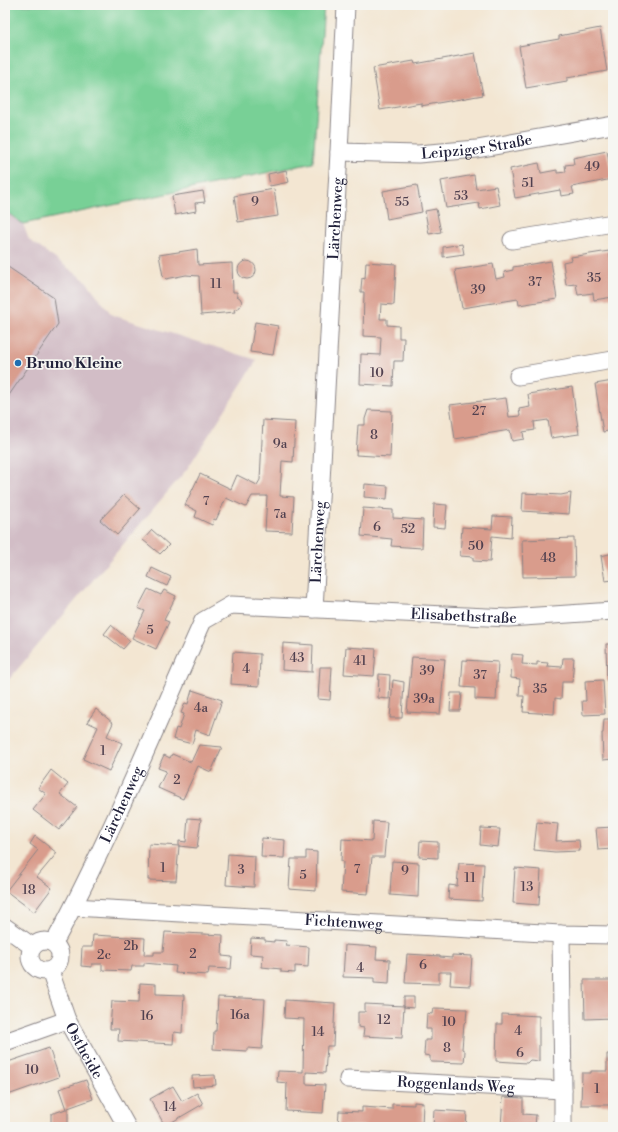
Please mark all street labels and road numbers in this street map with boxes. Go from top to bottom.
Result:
street label: Leipziger Straße [420,130,534,163]
street label: Lärchenweg [324,177,347,260]
street label: Lärchenweg [306,500,329,584]
street label: Elisabethstraße [410,604,517,628]
street label: Lärchenweg [96,763,147,846]
street label: Fichtenweg [304,910,383,934]
street label: Ostheide [61,1019,108,1082]
street label: Roggenlands Weg [397,1072,515,1097]

